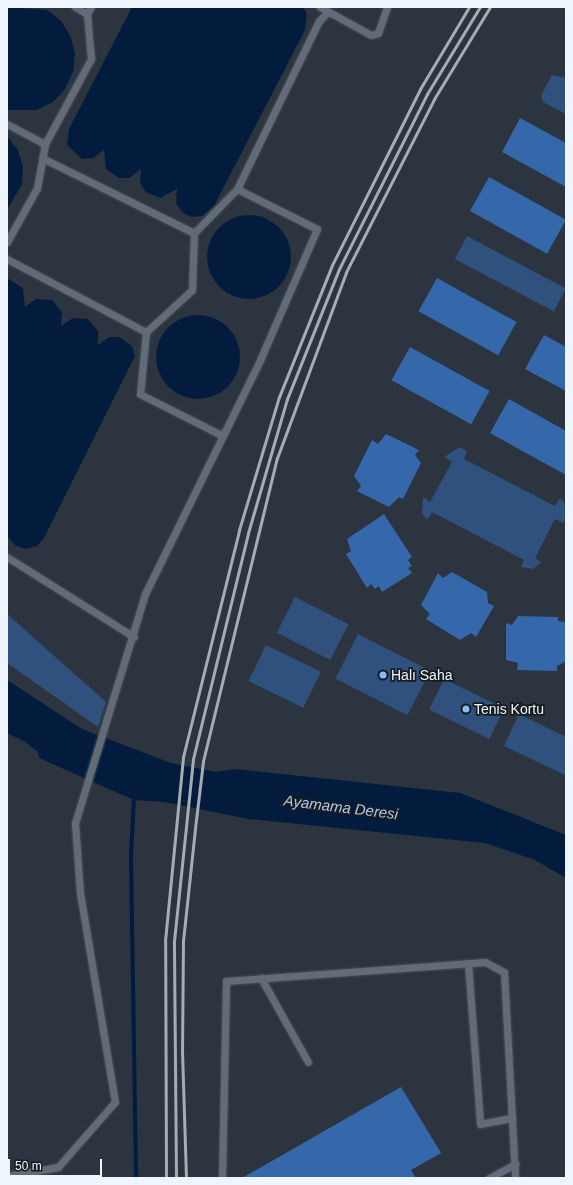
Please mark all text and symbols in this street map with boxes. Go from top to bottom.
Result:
place label: Halı Saha [391,667,452,683]
marker: Halı Saha [378,670,388,680]
place label: Tenis Kortu [474,701,544,717]
marker: Tenis Kortu [461,704,471,714]
water label: Ayamama Deresi [283,791,399,823]
scale bar [10,1151,104,1177]
text: 50 m [15,1159,42,1173]

